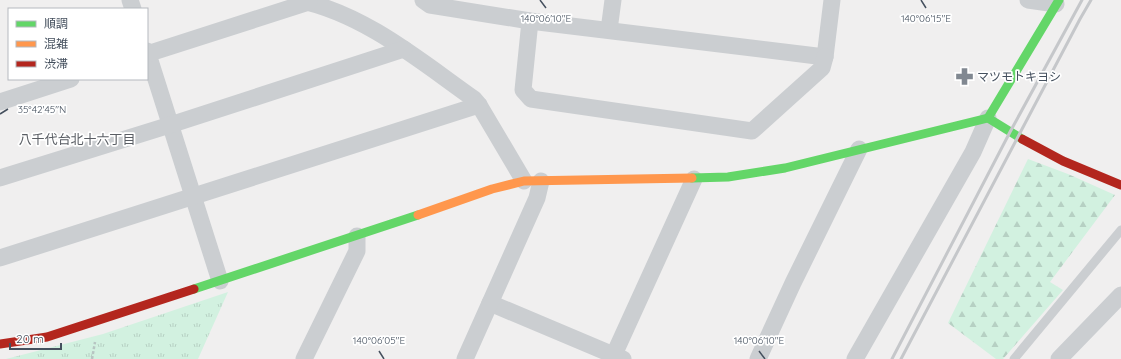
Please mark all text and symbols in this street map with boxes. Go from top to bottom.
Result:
legend [8,8,148,80]
text: 140°06'10"E [521,12,572,25]
text: 140°06'15"E [901,12,951,25]
text: 順調 [44,16,68,31]
text: 混雑 [44,36,68,51]
text: 渋滞 [44,56,68,71]
pharmacy icon: マツモトキヨシ [954,67,974,87]
place label: マツモトキヨシ [977,69,1061,84]
text: 35°42'45"N [18,103,66,116]
district label: 八千代台北十六丁目 [18,131,136,147]
scale bar [10,325,61,351]
text: 20 m [16,331,44,346]
text: 140°06'05"E [353,334,405,347]
text: 140°06'10"E [734,334,785,347]

